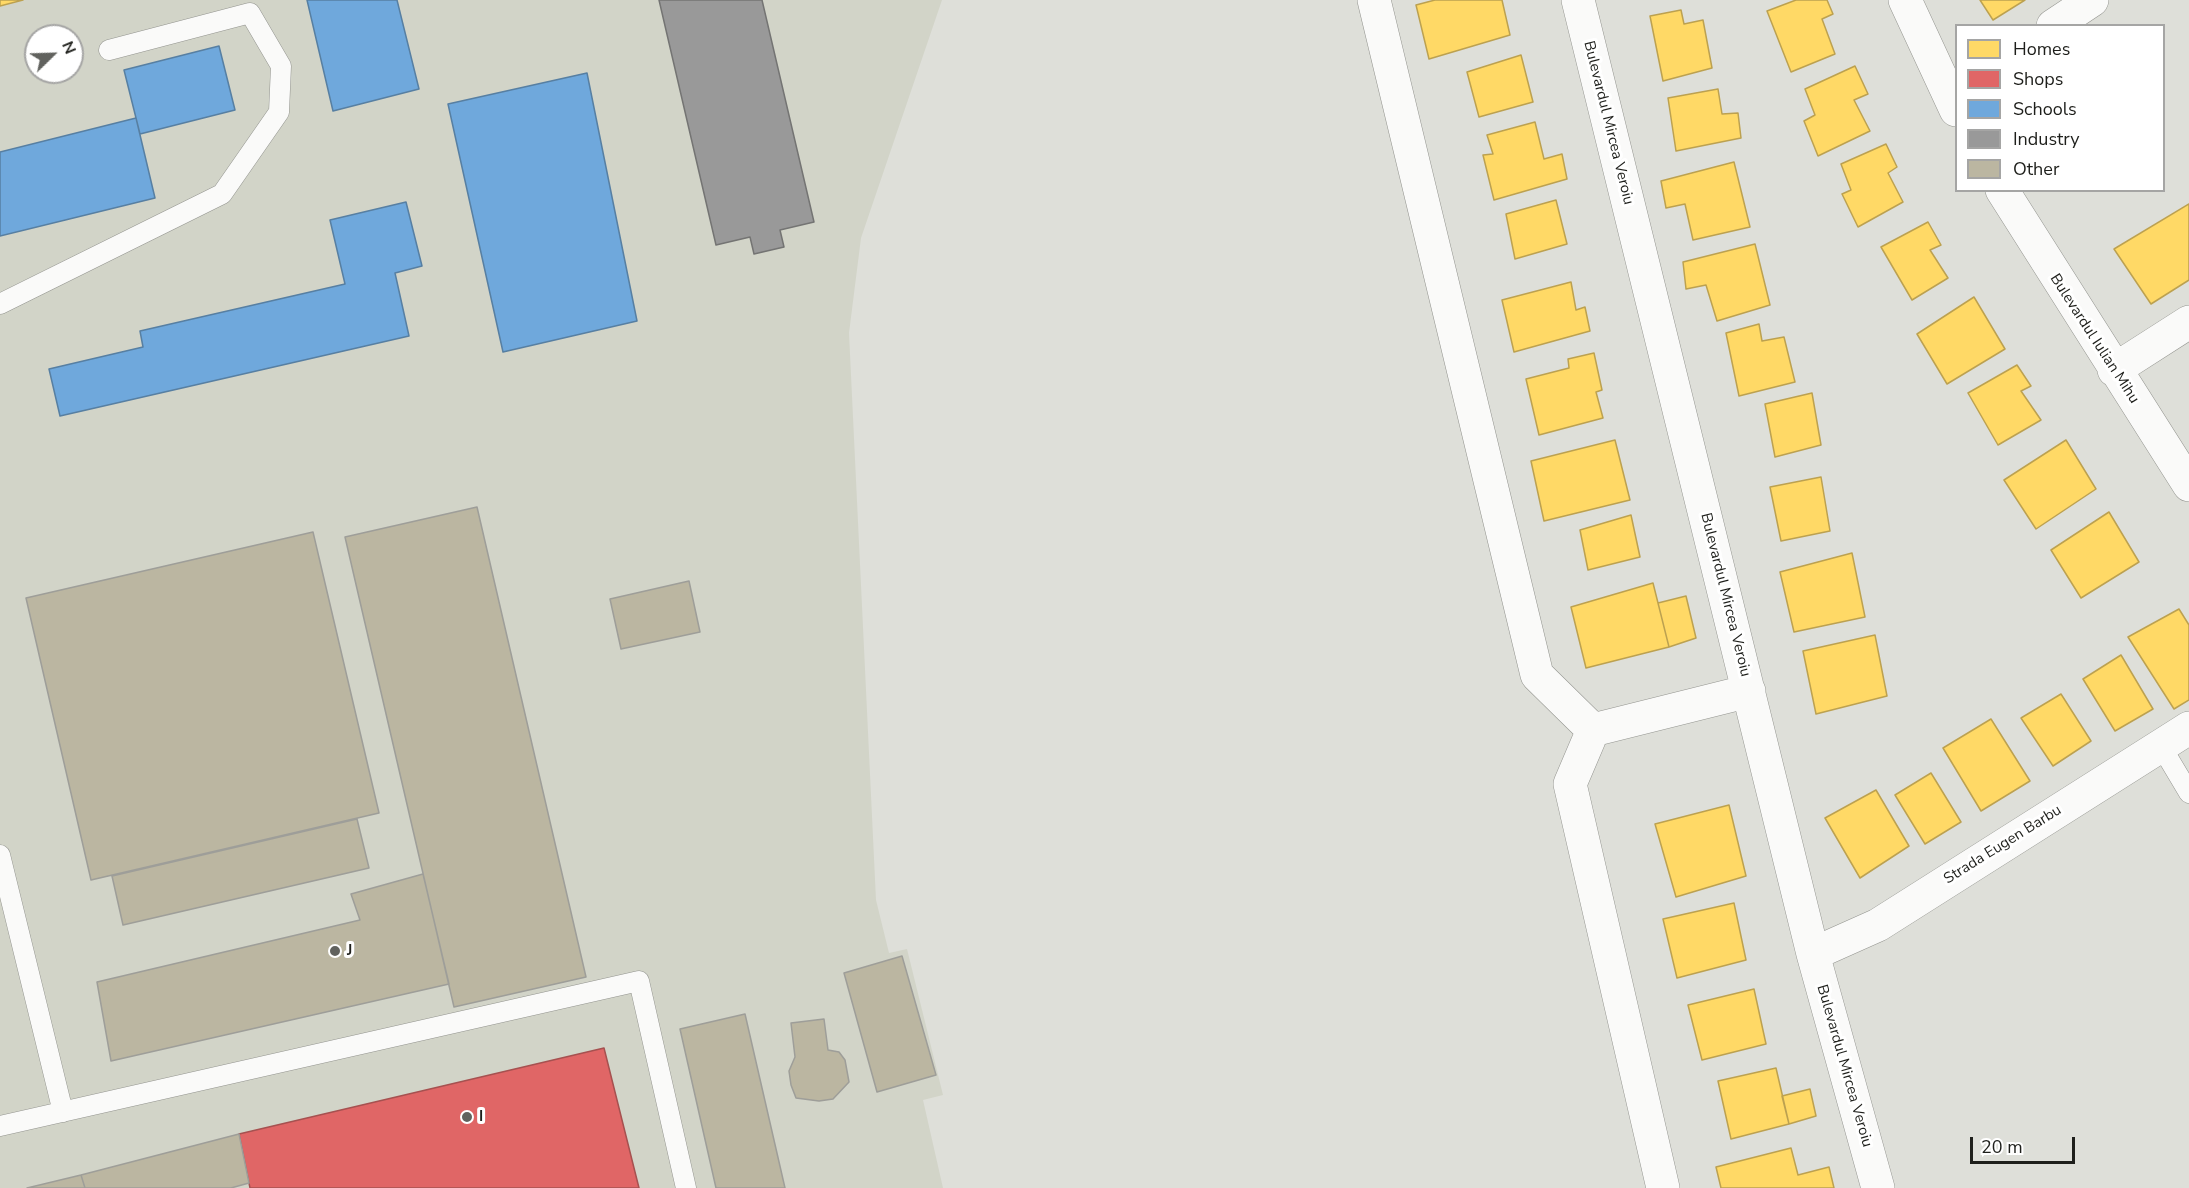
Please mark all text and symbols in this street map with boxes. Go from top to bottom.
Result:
north arrow [24,24,84,84]
legend [1955,24,2165,192]
text: Homes [2013,37,2070,61]
text: N [56,38,81,58]
street label: Bulevardul Mircea Veroiu [1579,39,1637,207]
text: Shops [2013,67,2063,91]
text: Schools [2013,97,2077,121]
text: Industry [2013,127,2080,151]
text: Other [2013,157,2059,181]
street label: Bulevardul Iulian Mihu [2045,271,2143,407]
street label: Bulevardul Mircea Veroiu [1696,511,1754,679]
street label: Strada Eugen Barbu [1941,802,2065,888]
place label: J [347,942,352,960]
marker: J [328,944,342,958]
street label: Bulevardul Mircea Veroiu [1812,983,1876,1149]
place label: I [479,1108,483,1126]
marker: I [460,1110,474,1124]
scale bar [1973,1125,2078,1163]
text: 20 m [1981,1135,2023,1159]

